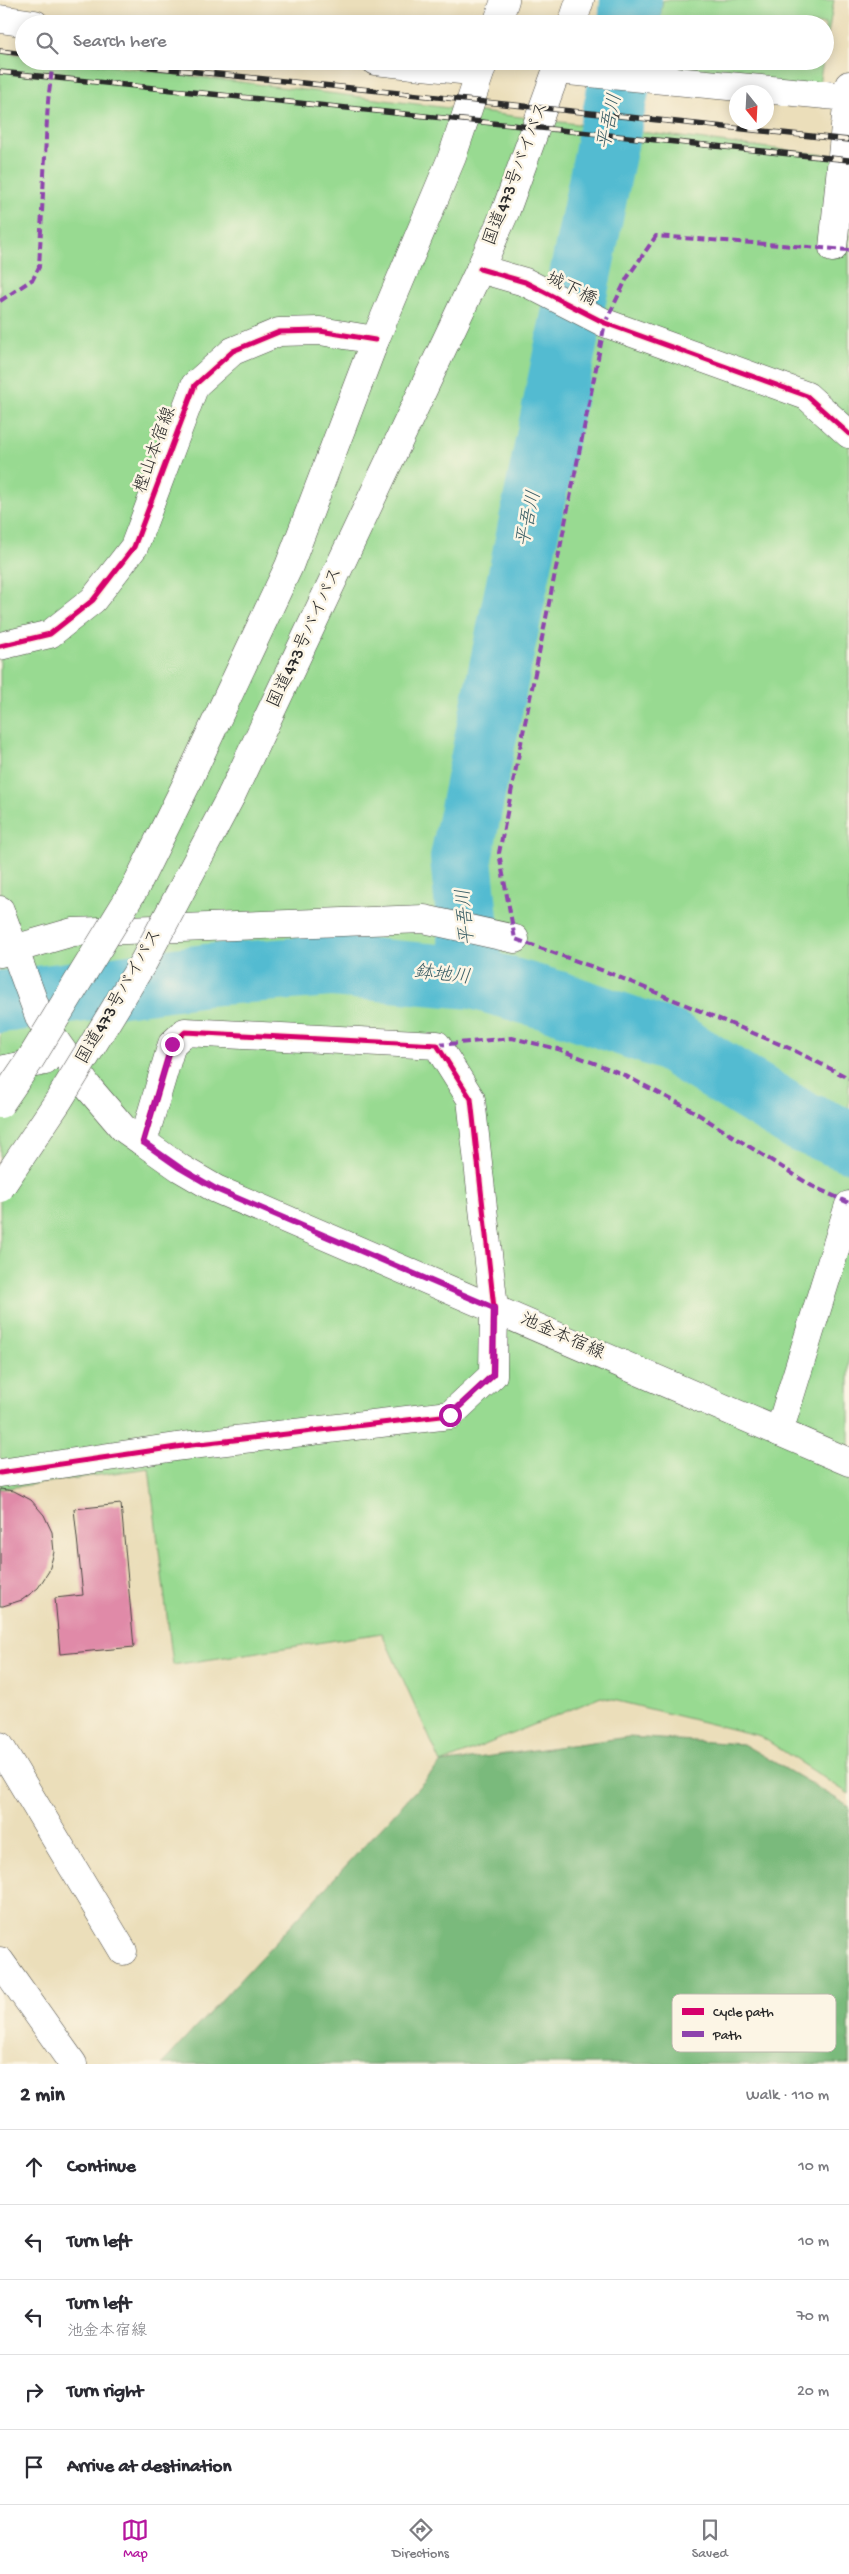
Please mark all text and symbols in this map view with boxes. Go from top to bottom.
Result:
search box [15,15,834,70]
icon: search [33,29,61,57]
text: Search here [73,31,167,54]
north arrow [729,85,774,130]
water label: 平吾川 [594,92,628,152]
street label: 国道473号バイパス [479,99,554,249]
street label: 城下橋 [542,267,600,312]
street label: 樫山本宿線 [130,404,181,496]
water label: 平吾川 [513,489,547,549]
street label: 国道473号バイパス [263,564,348,712]
water label: 平吾川 [453,888,481,946]
street label: 国道473号バイパス [72,925,167,1068]
water label: 鉢地川 [412,961,472,990]
route end [161,1033,184,1056]
street label: 池金本宿線 [517,1308,608,1365]
route start [439,1404,462,1427]
legend [672,1994,836,2052]
text: Cycle path [713,2005,774,2022]
text: Path [712,2028,742,2045]
text: 2 min [20,2084,65,2109]
text: Walk · 110 m [746,2087,829,2106]
icon: ahead [20,2153,48,2181]
text: Continue [67,2156,136,2179]
text: 10 m [798,2158,829,2177]
icon: left [20,2228,48,2256]
text: Turn left [67,2231,131,2254]
text: 10 m [798,2233,829,2252]
text: Turn left [67,2293,131,2316]
icon: left [20,2303,48,2331]
text: 70 m [796,2308,829,2327]
text: 池金本宿線 [67,2323,147,2342]
icon: right [20,2378,48,2406]
text: Turn right [67,2381,143,2404]
text: 20 m [797,2383,829,2402]
icon: arrive [20,2453,48,2481]
text: Arrive at destination [67,2456,231,2479]
tab: Map [121,2516,149,2563]
tab: Directions [392,2516,449,2563]
tab: Saved [692,2516,728,2563]

